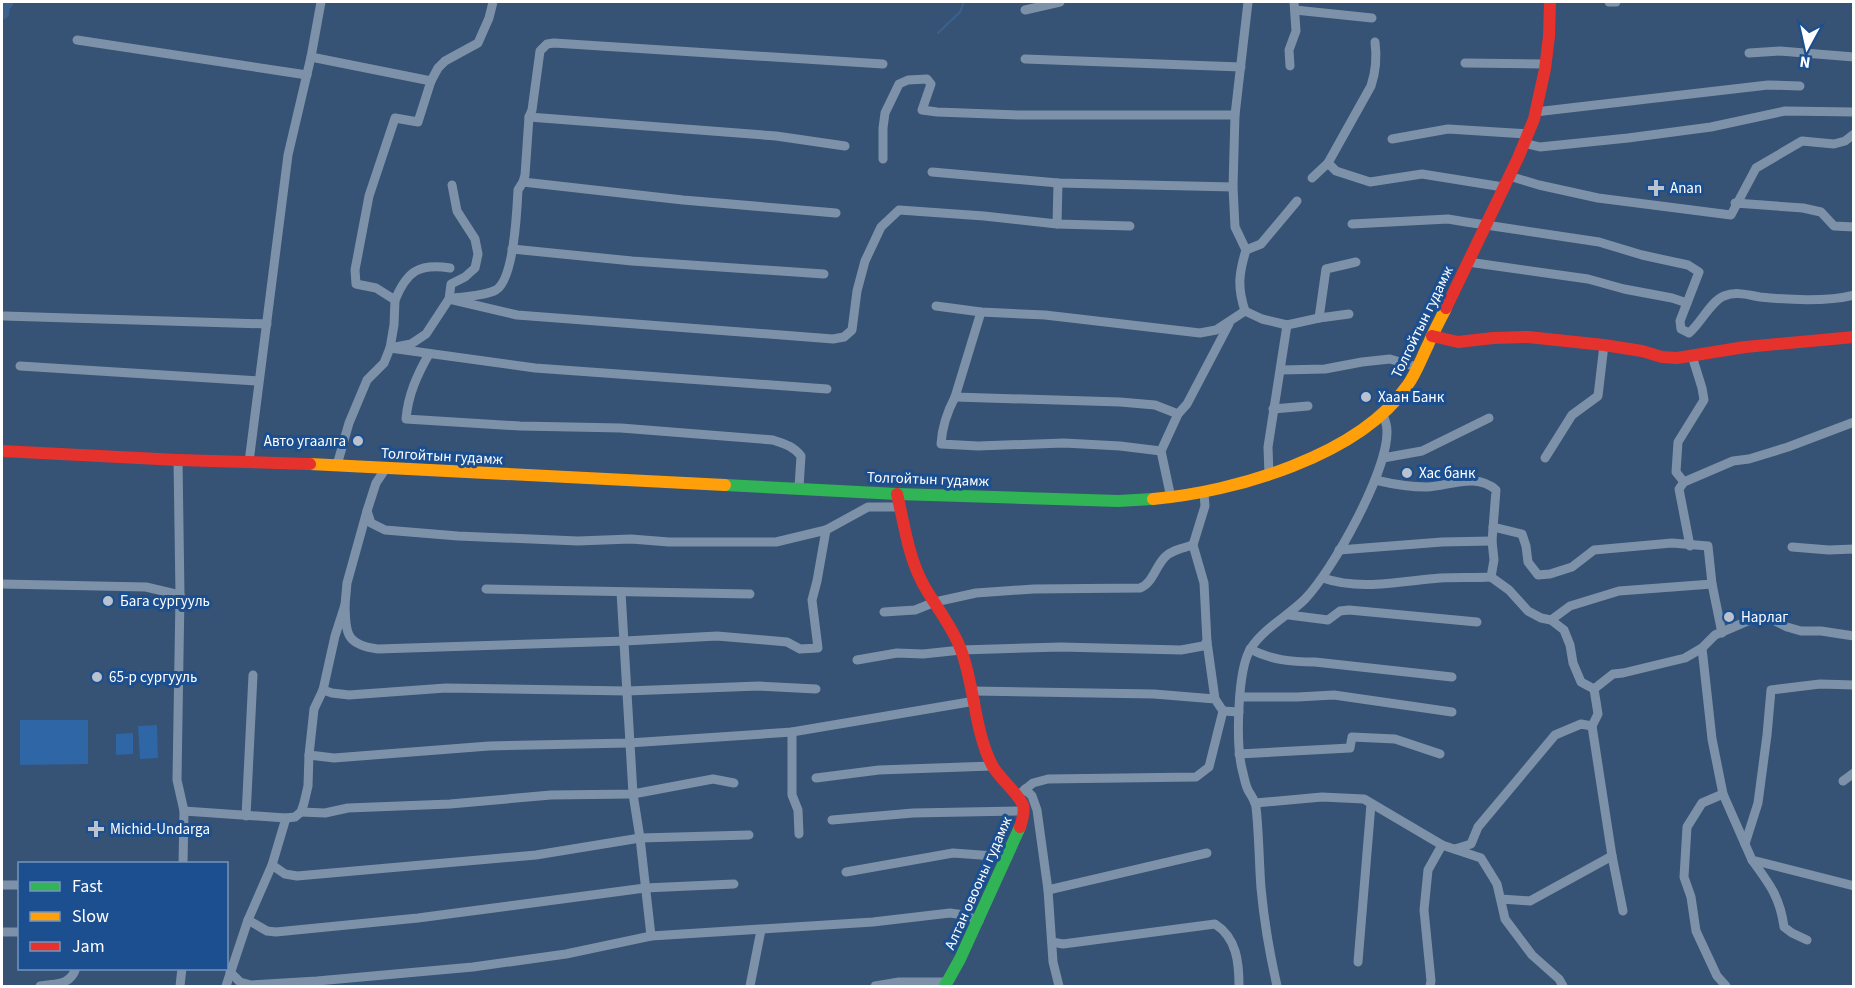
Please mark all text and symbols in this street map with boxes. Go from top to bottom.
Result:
north arrow [1777,18,1837,78]
text: N [1798,50,1812,73]
place label: Anan [1670,178,1702,199]
marker: Anan [1647,179,1665,197]
street label: Толгойтын гудамж [1386,262,1459,382]
place label: Хаан Банк [1378,387,1445,408]
marker: Хаан Банк [1359,390,1373,404]
place label: Авто угаалга [264,431,346,452]
marker: Авто угаалга [351,434,365,448]
street label: Толгойтын гудамж [380,443,504,470]
place label: Хас банк [1419,463,1476,484]
marker: Хас банк [1400,466,1414,480]
street label: Толгойтын гудамж [867,467,990,492]
place label: Бага сургууль [120,591,210,612]
marker: Бага сургууль [101,594,115,608]
place label: Нарлаг [1741,607,1788,628]
marker: Нарлаг [1722,610,1736,624]
place label: 65-р сургууль [109,667,197,688]
marker: 65-р сургууль [90,670,104,684]
street label: Алтан овооны гудамж [940,813,1018,953]
place label: Michid-Undarga [110,819,210,840]
marker: Michid-Undarga [87,820,105,838]
legend [18,862,228,970]
text: Fast [72,874,103,899]
text: Slow [72,904,109,929]
text: Jam [72,934,105,959]

